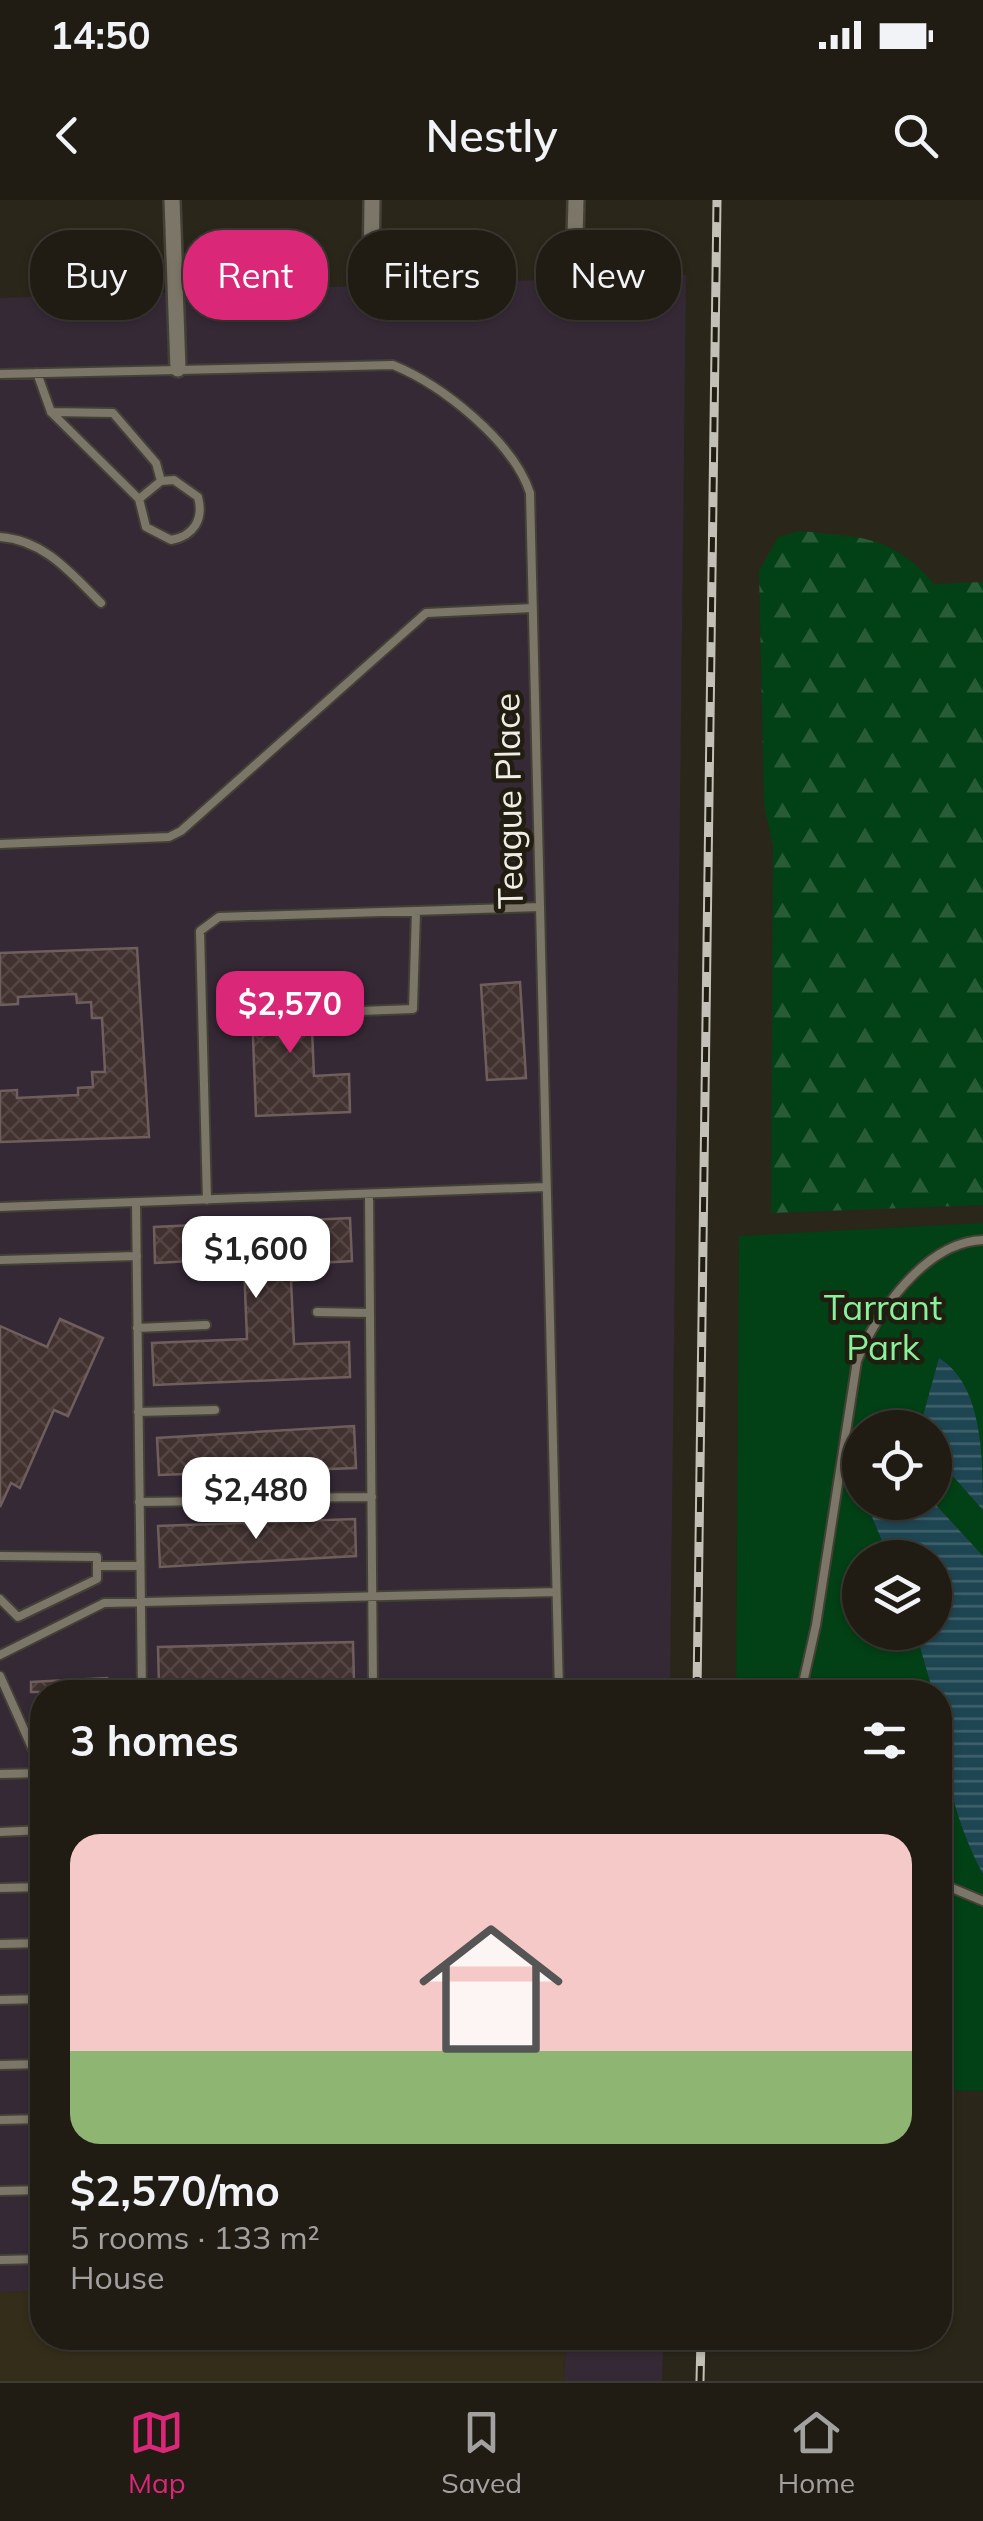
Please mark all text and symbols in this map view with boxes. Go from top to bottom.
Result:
text: 14:50 [50,11,151,59]
text: Nestly [425,107,558,163]
icon: back [40,108,95,163]
icon: search [888,108,943,163]
chip: Buy [30,230,163,320]
chip: Rent [183,230,328,320]
chip: Filters [348,230,516,320]
chip: New [536,230,681,320]
street label: Teague Place [484,693,532,909]
pin: $2,570 [209,971,371,1056]
text: $2,570 [238,983,342,1023]
pin: $1,600 [175,1216,337,1301]
text: $1,600 [204,1228,308,1268]
park label: Tarrant Park [824,1285,942,1369]
map controls [842,1410,952,1650]
button: locate [842,1410,952,1520]
pin: $2,480 [175,1457,337,1542]
text: $2,480 [204,1469,308,1509]
button: layers [842,1540,952,1650]
icon: filters [857,1713,912,1768]
text: 3 homes [70,1714,239,1767]
icon: home [401,1899,581,2079]
text: $2,570/mo [70,2164,280,2217]
text: 5 rooms · 133 m² [70,2217,320,2257]
text: House [70,2257,165,2297]
tab: Map [128,2405,186,2500]
tab: Saved [441,2405,522,2500]
tab: Home [778,2405,855,2500]

